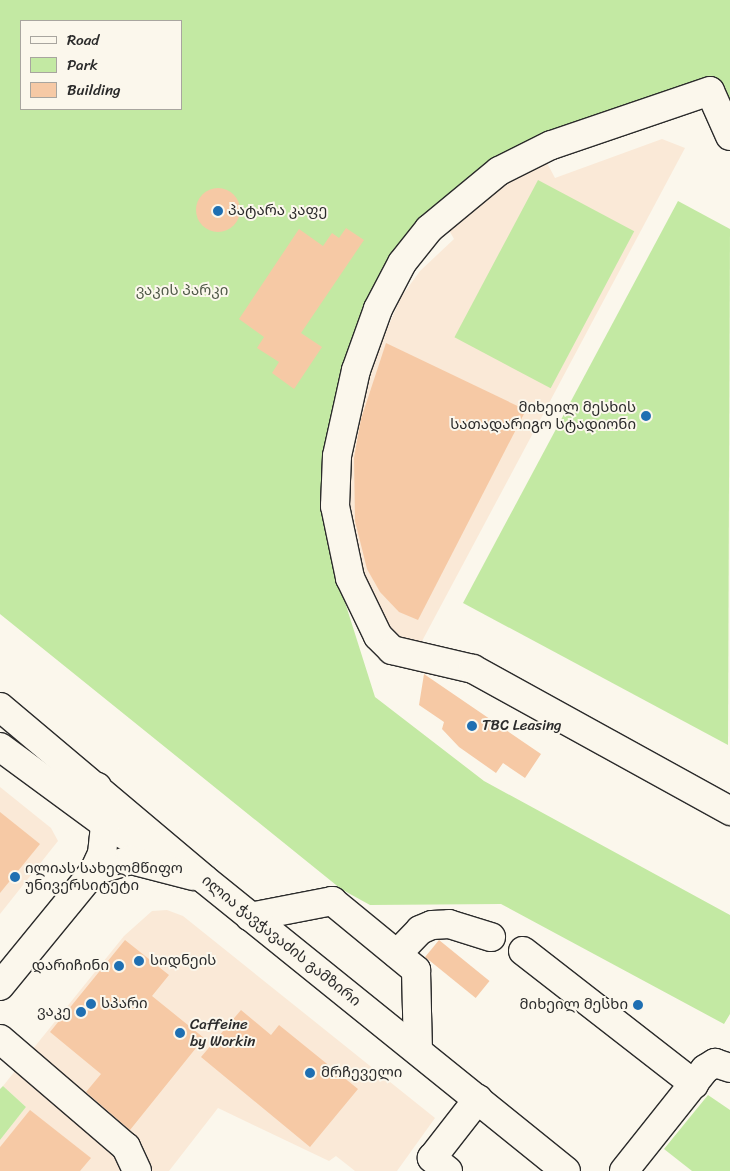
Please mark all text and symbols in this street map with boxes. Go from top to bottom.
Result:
legend [20,20,182,110]
text: Road [67,27,99,53]
text: Park [67,52,98,78]
text: Building [67,77,121,103]
place label: პატარა კაფე [228,202,327,220]
marker: პატარა კაფე [212,205,224,217]
park label: ვაკის პარკი [136,282,228,300]
place label: მიხეილ მესხის სათადარიგო სტადიონი [450,398,636,433]
marker: მიხეილ მესხის სათადარიგო სტადიონი [640,410,652,422]
place label: TBC Leasing [482,717,562,735]
marker: TBC Leasing [466,720,478,732]
place label: ილიას სახელმწიფო უნივერსიტეტი [25,859,183,894]
marker: ილიას სახელმწიფო უნივერსიტეტი [9,871,21,883]
street label: ილია ჭავჭავაძის გამზირი [198,871,364,1011]
place label: სიდნეის [150,952,216,970]
marker: სიდნეის [132,954,146,968]
place label: დარიჩინი [32,957,109,975]
marker: დარიჩინი [113,960,125,972]
place label: სპარი [101,995,148,1013]
place label: მიხეილ მესხი [520,996,628,1014]
marker: სპარი [85,998,97,1010]
marker: მიხეილ მესხი [632,999,644,1011]
place label: ვაკე [37,1003,71,1021]
marker: ვაკე [75,1006,87,1018]
place label: Caffeine by Workin [190,1015,256,1050]
marker: Caffeine by Workin [174,1027,186,1039]
place label: მრჩეველი [321,1064,402,1082]
marker: მრჩეველი [303,1066,317,1080]

